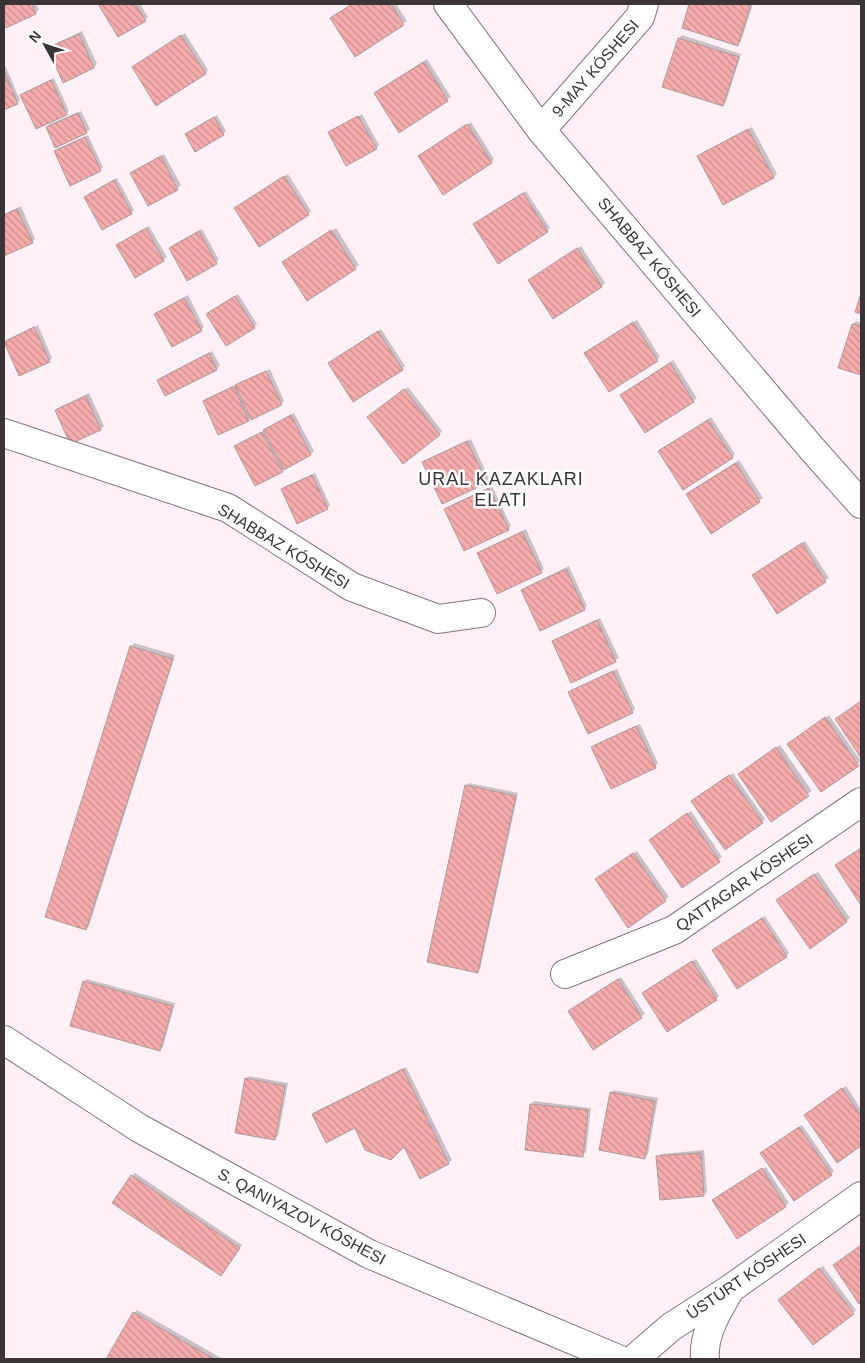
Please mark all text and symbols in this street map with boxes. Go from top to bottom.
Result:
street label: 9-MAY KÓSHESI [548,16,642,120]
north arrow [20,20,70,70]
text: N [26,28,44,46]
street label: SHABBAZ KÓSHESI [595,194,705,320]
district label: URAL KAZAKLARI ELATI [418,469,584,510]
street label: SHABBAZ KÓSHESI [215,500,353,592]
street label: QATTAGAR KÓSHESI [672,829,816,935]
street label: S. QANIYAZOV KÓSHESI [215,1164,389,1268]
street label: ÚSTÚRT KÓSHESI [683,1229,809,1323]

